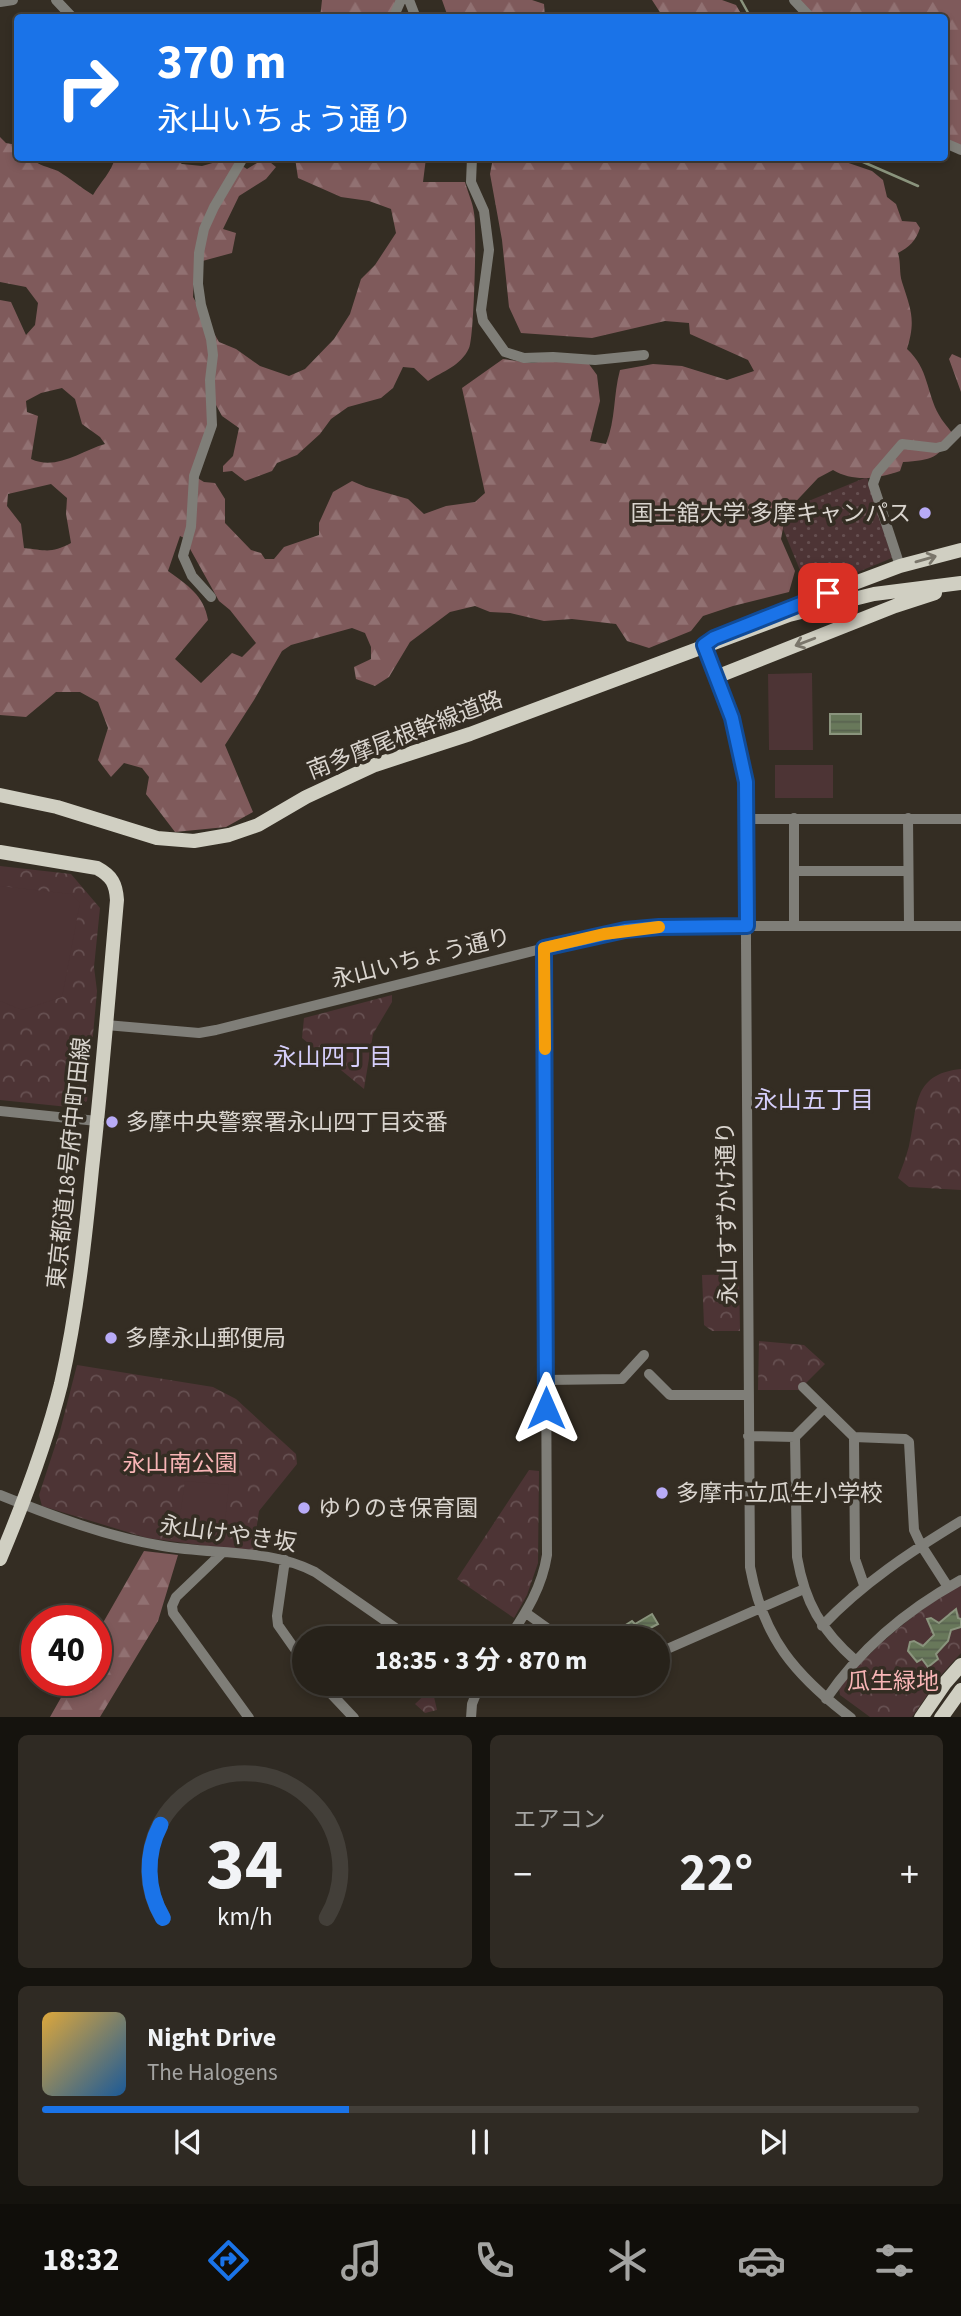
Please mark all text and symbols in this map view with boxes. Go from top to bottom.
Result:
text: 370 m [157,28,286,98]
icon: right [42,42,133,133]
text: 永山いちょう通り [157,97,413,143]
place label: 国士舘大学 多摩キャンパス [630,497,911,530]
marker: 国士舘大学 多摩キャンパス [917,505,933,521]
one-way arrow [915,551,937,564]
pin [798,563,858,623]
icon: arrive [809,574,847,612]
one-way arrow [794,636,816,649]
street label: 南多摩尾根幹線道路 [302,683,508,787]
street label: 永山いちょう通り [328,920,514,996]
street label: 東京都道18号府中町田線 [39,1036,99,1290]
district label: 永山四丁目 [273,1040,393,1075]
district label: 永山五丁目 [754,1083,874,1118]
place label: 多摩中央警察署永山四丁目交番 [126,1106,448,1139]
marker: 多摩中央警察署永山四丁目交番 [104,1114,120,1130]
street label: 永山すずかけ通り [709,1121,745,1305]
place label: 多摩永山郵便局 [125,1322,286,1355]
marker: 多摩永山郵便局 [103,1330,119,1346]
position arrow [509,1371,583,1445]
park label: 永山南公園 [123,1447,238,1480]
place label: 多摩市立瓜生小学校 [676,1477,883,1510]
marker: 多摩市立瓜生小学校 [654,1485,670,1501]
place label: ゆりのき保育園 [318,1492,478,1525]
marker: ゆりのき保育園 [296,1500,312,1516]
street label: 永山けやき坂 [157,1508,299,1560]
speed limit sign: 40 [21,1605,112,1696]
text: 18:35 · 3 分 · 870 m [375,1642,587,1679]
park label: 瓜生緑地 [847,1665,939,1698]
text: エアコン [514,1803,606,1836]
text: 34 [206,1813,283,1917]
text: 22° [679,1837,753,1911]
text: − [514,1848,532,1902]
text: + [900,1848,919,1902]
text: km/h [217,1898,273,1934]
text: Night Drive [147,2019,276,2056]
text: The Halogens [147,2056,278,2089]
icon: previous [169,2123,207,2161]
icon: pause [461,2123,499,2161]
icon: next [754,2123,792,2161]
icon: directions [204,2236,253,2285]
icon: music [337,2236,386,2285]
icon: phone [470,2236,519,2285]
icon: climate [603,2236,652,2285]
icon: car [737,2236,786,2285]
icon: filters [870,2236,919,2285]
text: 18:32 [42,2237,119,2283]

